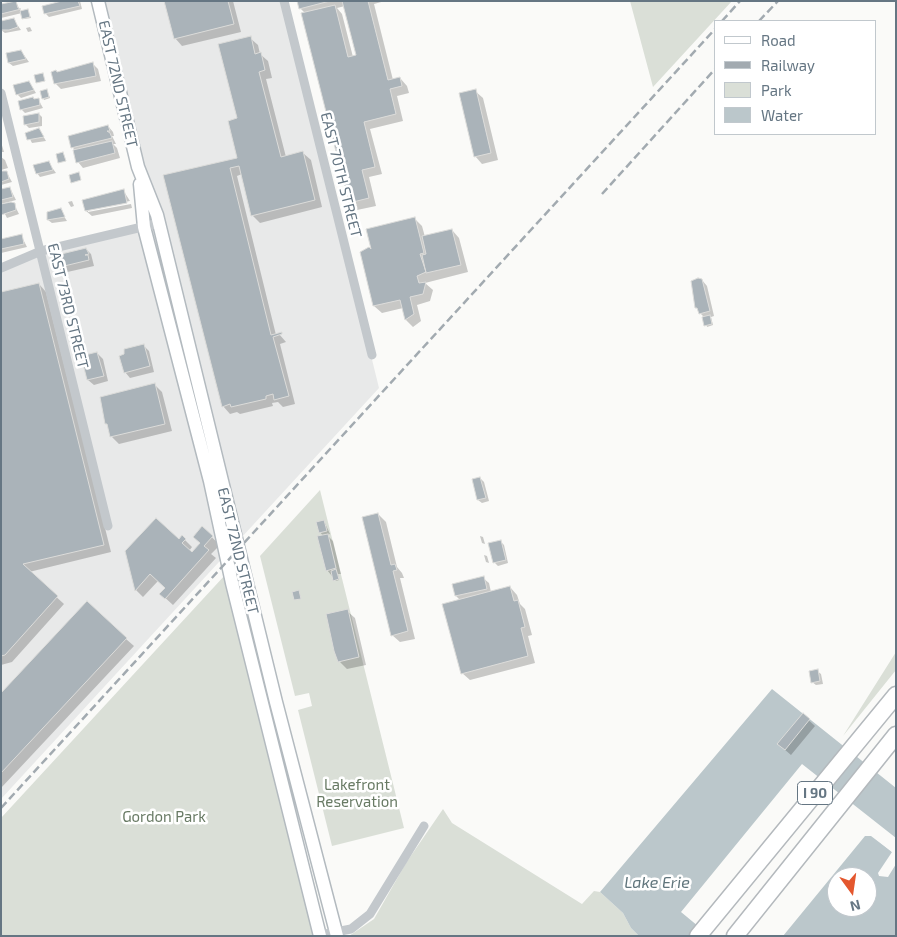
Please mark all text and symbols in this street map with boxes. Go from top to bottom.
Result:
street label: EAST 72ND STREET [95,19,141,149]
legend [714,20,877,135]
text: Road [761,31,796,49]
text: Railway [761,56,815,74]
text: Park [761,81,792,99]
text: Water [761,106,803,124]
street label: EAST 70TH STREET [317,110,365,240]
street label: EAST 73RD STREET [44,241,92,371]
street label: EAST 72ND STREET [214,486,262,616]
park label: Lakefront Reservation [316,776,398,811]
road number: I 90 [798,781,832,804]
park label: Gordon Park [122,808,206,826]
north arrow [827,867,877,917]
water label: Lake Erie [624,873,690,893]
text: N [849,897,862,916]

